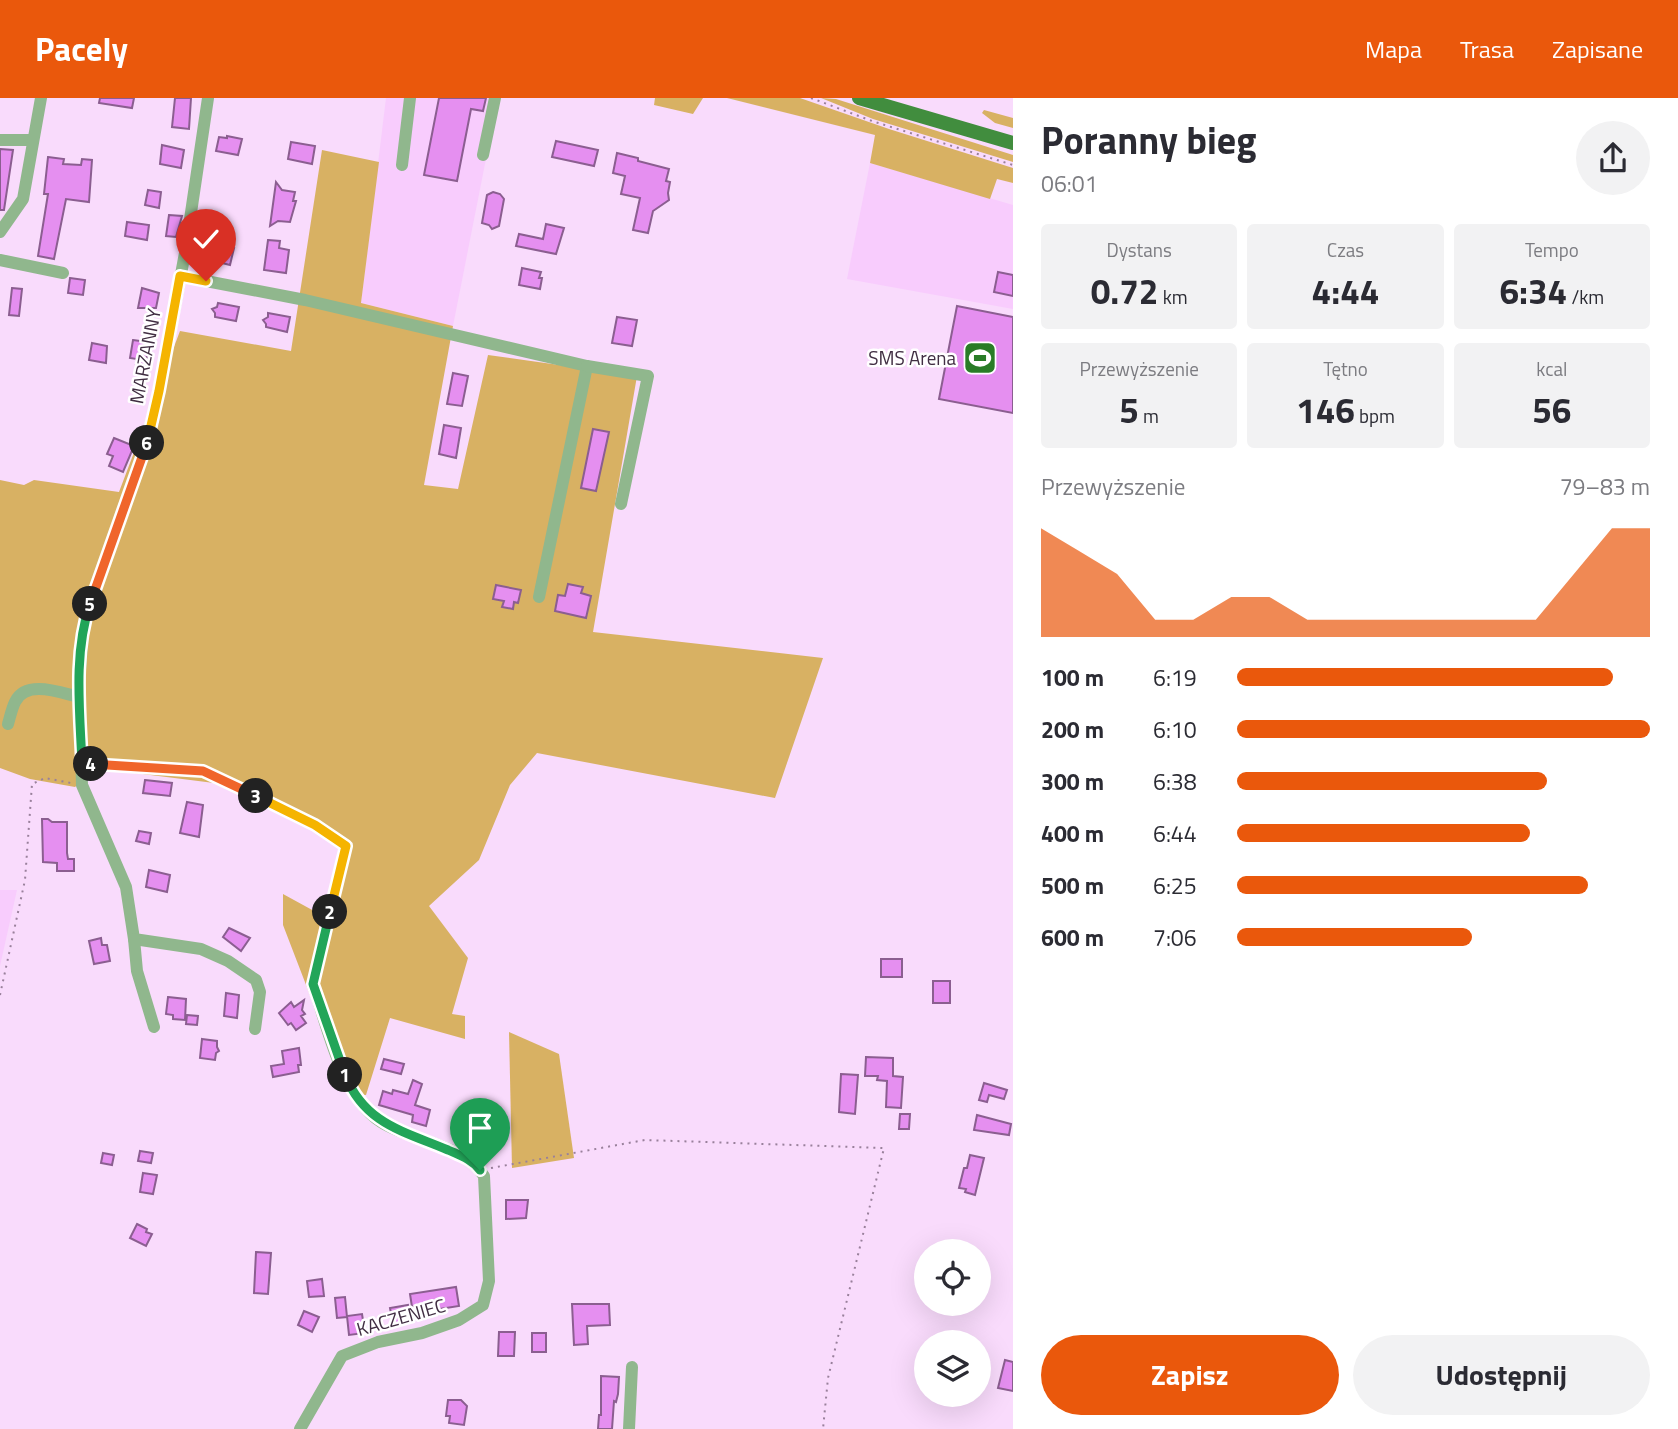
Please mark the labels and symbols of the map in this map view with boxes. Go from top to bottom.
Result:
pin [176,209,236,281]
street label: MARZANNY [121,305,168,406]
sports icon: SMS Arena [961,339,999,377]
place label: SMS Arena [868,343,956,372]
pin: 6 [130,426,164,460]
pin: 5 [72,587,108,622]
pin: 4 [74,746,108,782]
pin: 3 [238,778,274,814]
pin: 2 [312,894,348,930]
pin: 1 [328,1058,362,1093]
pin [450,1098,510,1170]
street label: KACZENIEC [353,1290,449,1343]

